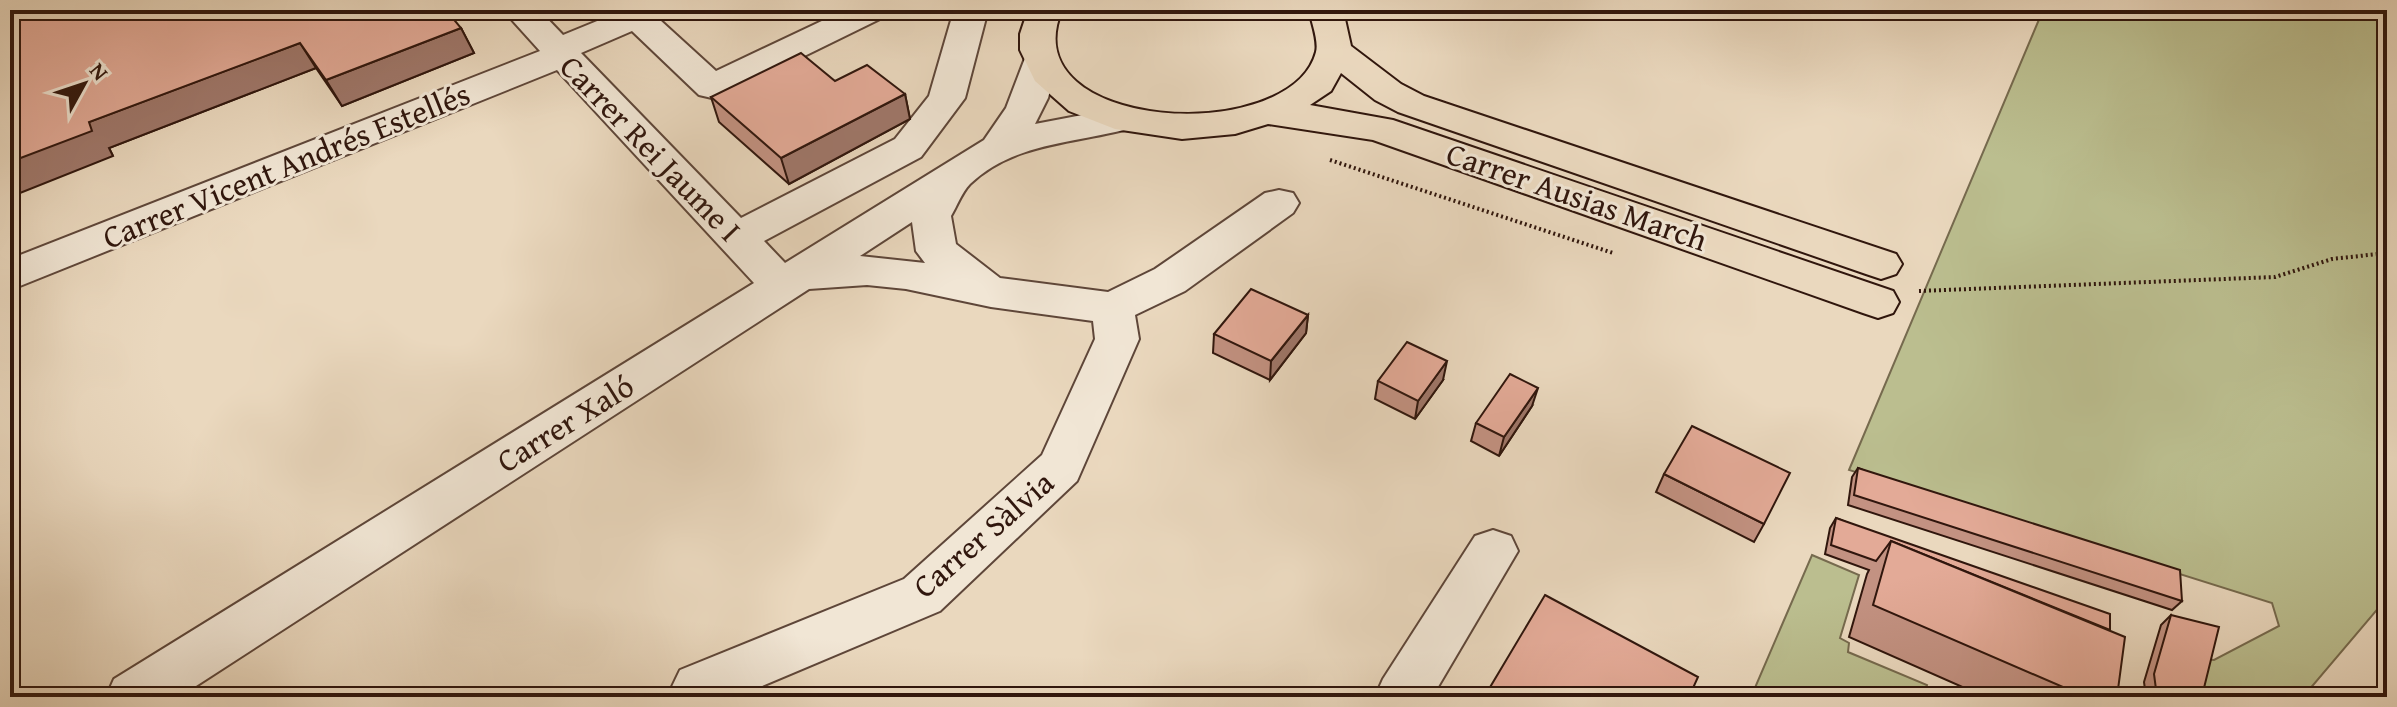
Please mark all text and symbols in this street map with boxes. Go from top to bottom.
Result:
north arrow [44,44,124,124]
street label: Carrer Rei Jaume I [549,44,753,252]
text: N [82,55,116,87]
street label: Carrer Vicent Andrés Estellés [95,70,477,260]
street label: Carrer Ausias March [1440,129,1714,263]
street label: Carrer Xaló [487,362,643,484]
street label: Carrer Sàlvia [902,459,1064,609]

